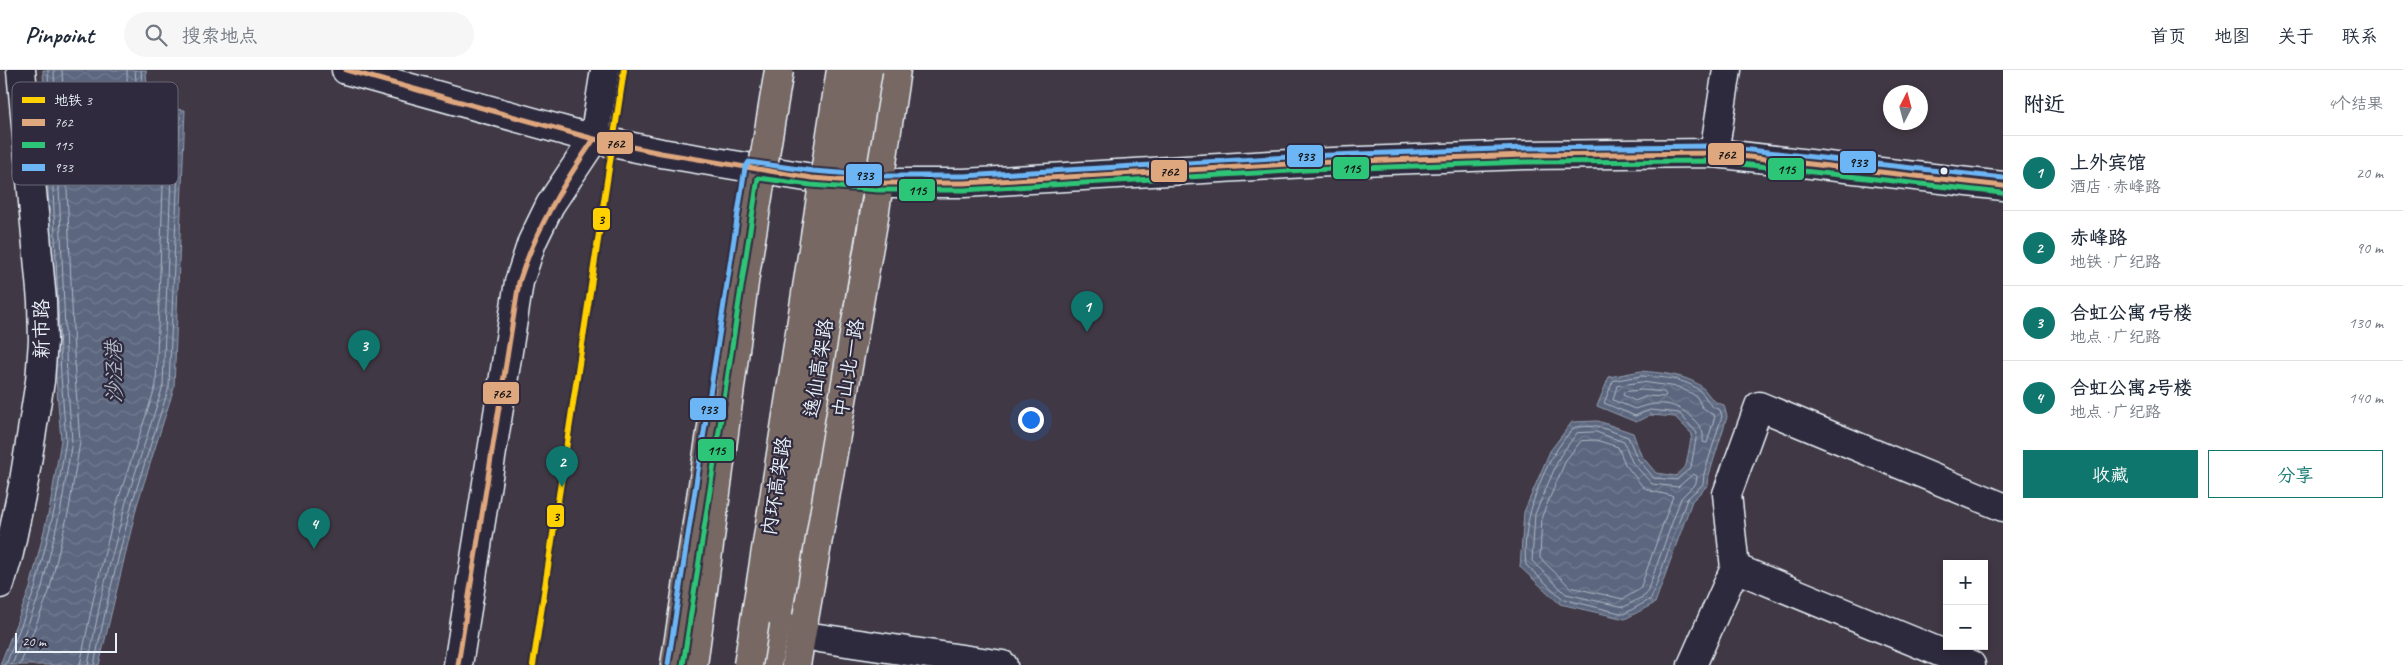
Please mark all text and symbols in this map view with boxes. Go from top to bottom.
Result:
search box [124,12,474,57]
text: Pinpoint [25,20,94,50]
icon: search [142,21,170,49]
text: 搜索地点 [182,24,258,48]
text: 首页 [2150,25,2186,47]
text: 地图 [2214,25,2250,47]
text: 关于 [2278,25,2314,47]
text: 联系 [2342,25,2378,47]
legend [12,82,178,185]
north arrow [1883,85,1928,130]
text: 附近 [2023,91,2065,117]
text: 地铁 3 [54,92,93,109]
text: 4个结果 [2328,94,2383,114]
text: 762 [54,114,75,131]
line badge: 762 [596,131,634,155]
text: 762 [605,135,626,152]
text: 115 [54,137,74,154]
line badge: 762 [1707,142,1745,166]
line badge: 933 [1286,144,1324,168]
text: 762 [1716,146,1737,163]
text: 933 [1296,148,1316,165]
line badge: 933 [1839,150,1877,174]
text: 上外宾馆 [2070,151,2146,175]
text: 933 [1849,154,1869,171]
line badge: 115 [1332,156,1370,180]
line badge: 115 [1767,157,1805,181]
text: 933 [54,159,75,176]
line badge: 762 [1150,159,1188,183]
text: 115 [1342,160,1362,177]
text: 115 [1777,161,1797,178]
line badge: 933 [845,163,883,187]
text: 762 [1159,163,1180,180]
text: 1 [2035,163,2043,183]
text: 20 m [2356,163,2383,183]
unlabelled marker [1939,166,1949,176]
text: 933 [855,167,875,184]
text: 酒店 · 赤峰路 [2070,177,2161,197]
line badge: 115 [898,178,936,202]
text: 115 [908,182,928,199]
line badge: 3 [592,207,611,231]
text: 3 [598,211,606,228]
text: 赤峰路 [2070,226,2127,250]
text: 2 [2035,238,2043,258]
text: 90 m [2356,238,2383,258]
text: 地铁 · 广纪路 [2070,252,2161,272]
pin: 1 [1071,291,1103,332]
street label: 新市路 [29,298,54,359]
text: 合虹公寓1号楼 [2070,301,2193,325]
text: 3 [2035,313,2043,333]
text: 130 m [2349,313,2383,333]
street label: 逸仙高架路 [798,316,839,419]
street label: 中山北一路 [827,316,870,419]
text: 地点 · 广纪路 [2070,327,2161,347]
pin: 3 [348,330,380,371]
water label: 沙泾港 [100,338,128,404]
text: 合虹公寓2号楼 [2070,376,2193,400]
line badge: 762 [482,381,520,405]
text: 762 [491,385,512,402]
text: 4 [2035,388,2043,408]
text: 140 m [2349,388,2383,408]
line badge: 933 [689,397,727,421]
text: 933 [699,401,719,418]
text: 地点 · 广纪路 [2070,402,2161,422]
your location [1018,407,1044,433]
street label: 内环高架路 [756,434,797,537]
line badge: 115 [697,438,735,462]
text: 115 [707,442,727,459]
pin: 2 [546,446,578,487]
button: 收藏 [2023,450,2198,498]
button: 分享 [2208,450,2383,498]
line badge: 3 [546,504,565,528]
pin: 4 [298,508,330,549]
text: 3 [553,508,561,525]
map controls [1943,560,1988,650]
button: + [1943,560,1988,605]
button: − [1943,605,1988,650]
scale bar [15,630,118,653]
text: 20 m [22,633,46,650]

